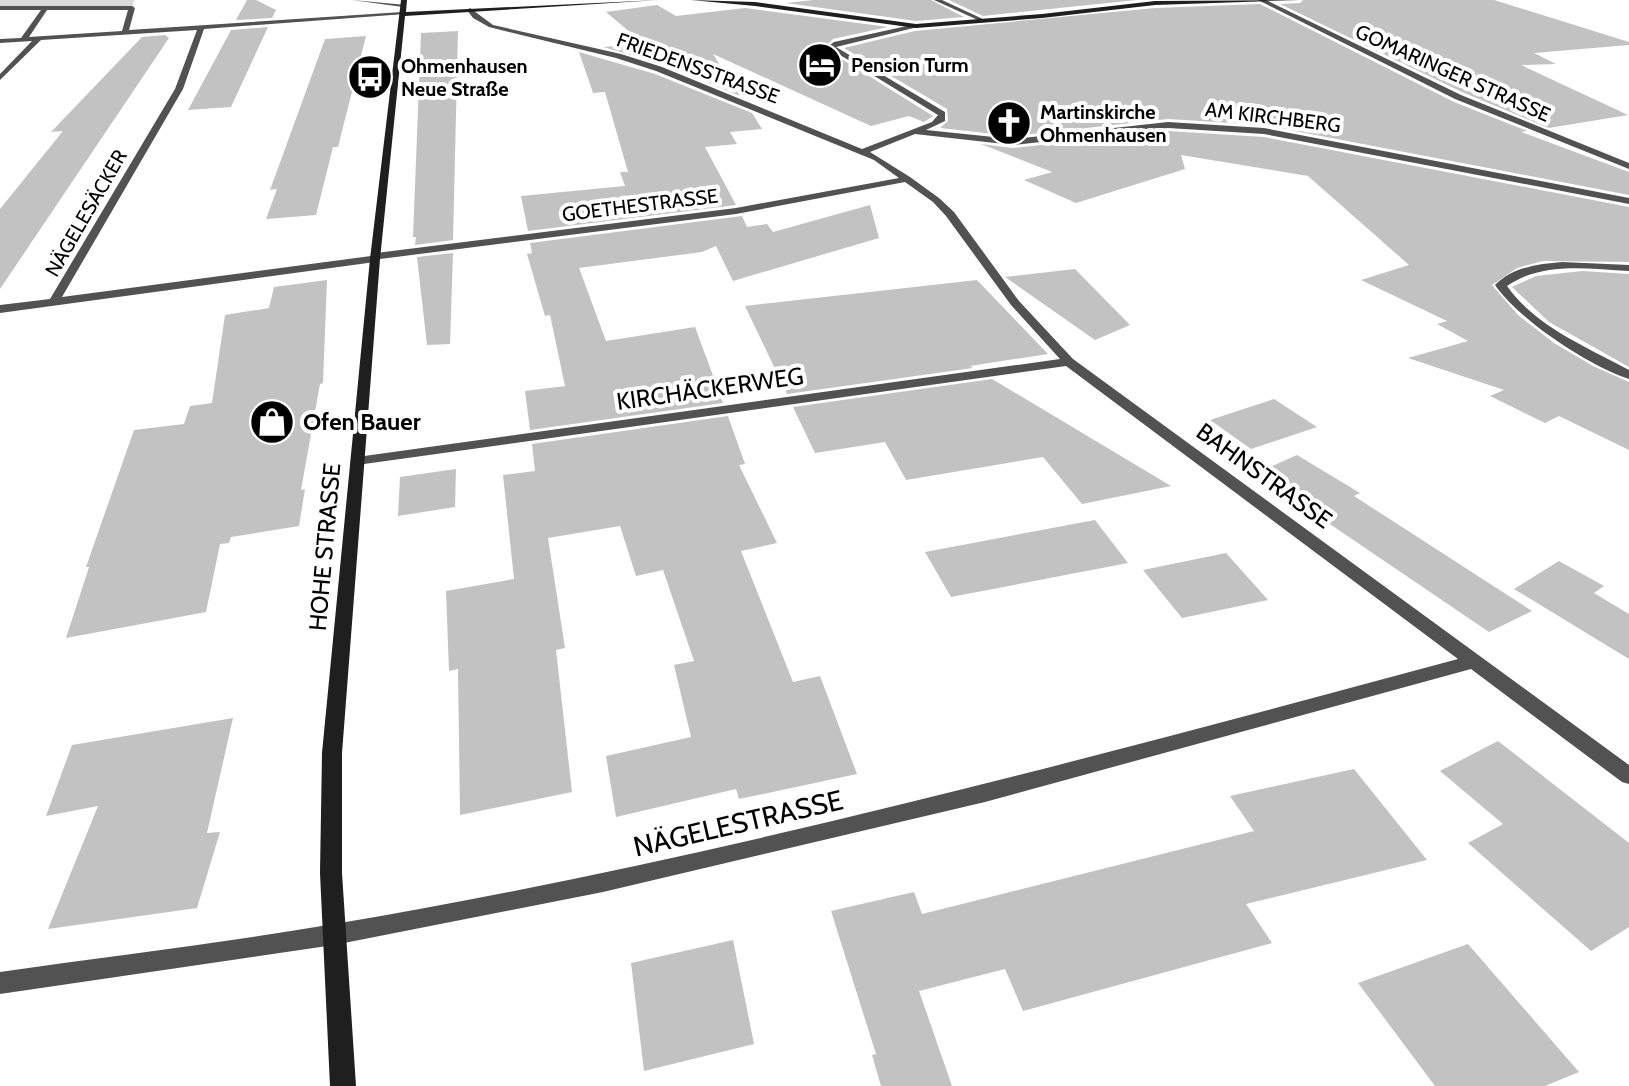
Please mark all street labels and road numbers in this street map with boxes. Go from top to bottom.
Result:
street label: GOMARINGER STRASSE [1352,19,1554,127]
street label: FRIEDENSSTRASSE [613,27,783,109]
street label: AM KIRCHBERG [1204,97,1342,137]
street label: NÄGELESÄCKER [40,145,132,281]
street label: GOETHESTRASSE [561,184,719,226]
street label: KIRCHÄCKERWEG [615,361,805,416]
street label: BAHNSTRASSE [1191,417,1338,534]
street label: HOHE STRASSE [303,462,346,632]
street label: NÄGELESTRASSE [630,782,846,864]

